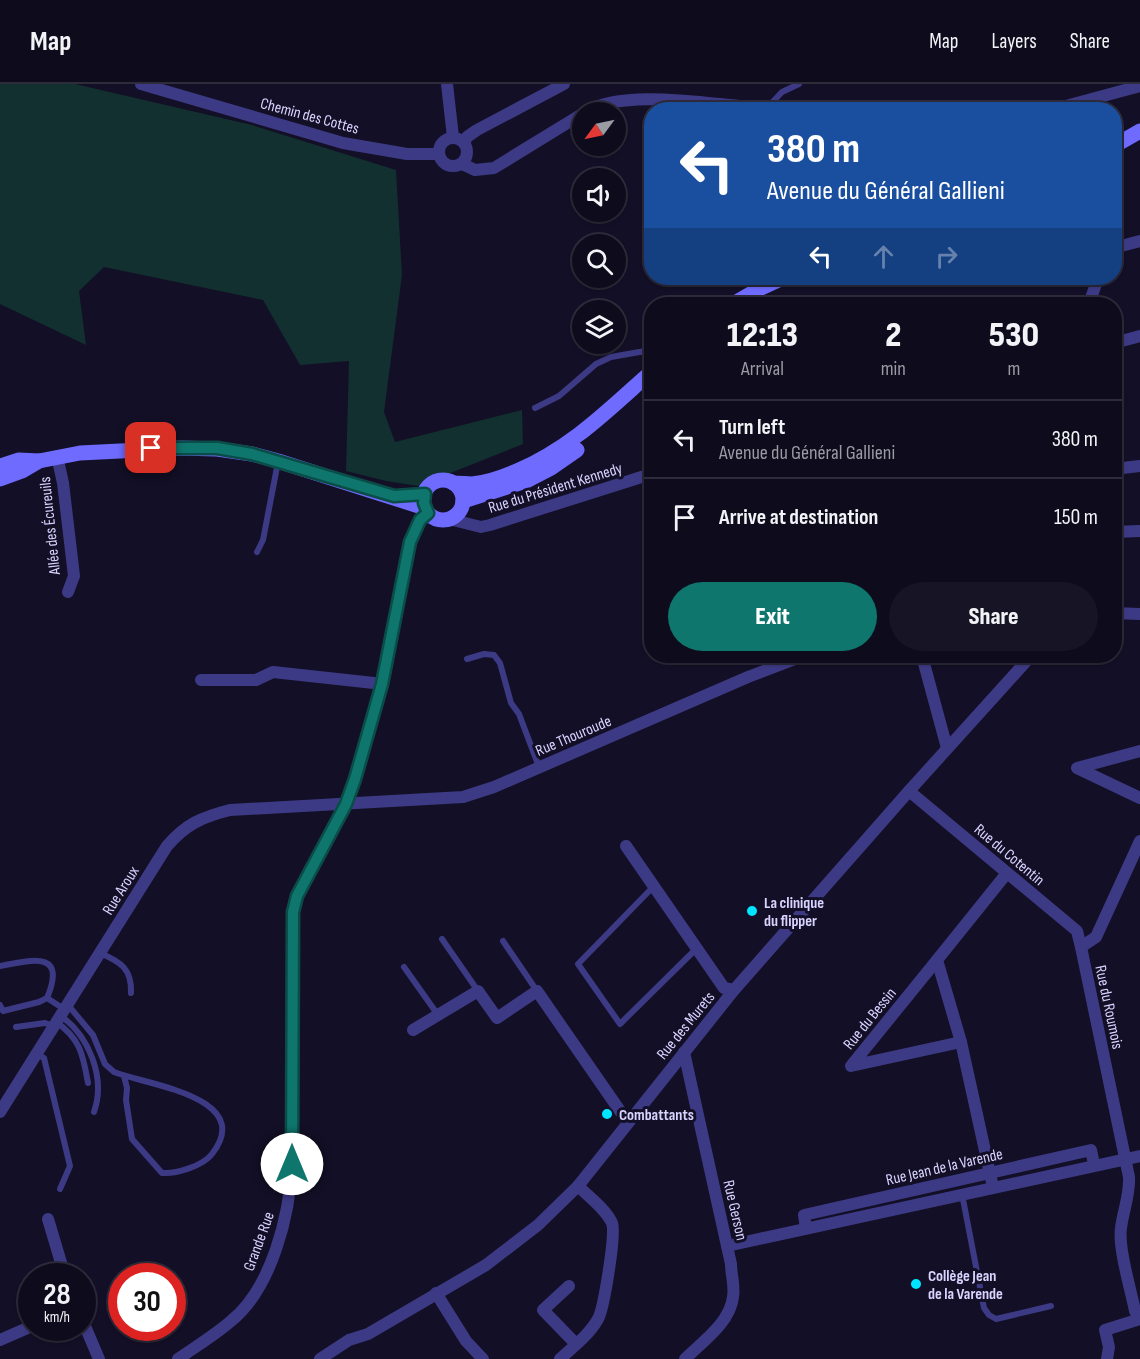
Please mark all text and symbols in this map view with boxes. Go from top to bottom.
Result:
text: Map [30,25,71,58]
text: Map [929,29,958,54]
text: Layers [991,29,1037,54]
text: Share [1070,29,1110,54]
street label: Chemin des Cottes [258,94,361,139]
north arrow [572,102,626,156]
map controls [572,102,626,354]
text: 380 m [767,124,860,175]
icon: left [668,126,746,204]
button: sound [572,168,626,222]
text: Avenue du Général Gallieni [767,175,1005,207]
button: search [572,234,626,288]
icon: left [804,240,837,273]
icon: ahead [867,240,900,273]
icon: right [930,240,963,273]
button: layers [572,300,626,354]
text: 12:13 [727,314,798,357]
text: 2 [885,314,901,357]
text: 530 [989,314,1039,357]
text: Arrival [741,357,784,381]
text: min [881,357,906,381]
text: m [1008,357,1020,381]
text: Turn left [719,414,785,441]
pin [125,422,176,473]
icon: left [668,423,701,456]
text: 380 m [1052,426,1098,453]
icon: arrive [134,431,167,464]
text: Avenue du Général Gallieni [719,441,895,465]
street label: Rue du Président Kennedy [486,459,625,518]
street label: Allée des Écureuils [36,476,65,577]
icon: arrive [668,501,701,534]
text: Arrive at destination [719,504,878,531]
text: 150 m [1054,504,1098,531]
button: Exit [668,582,877,651]
button: Share [889,582,1098,651]
street label: Rue Thouroude [533,712,614,761]
street label: Rue du Cotentin [970,820,1048,890]
street label: Rue Aroux [99,863,144,919]
place label: La clinique du flipper [764,894,824,931]
marker: La clinique du flipper [745,904,759,918]
street label: Rue du Roumois [1090,964,1127,1051]
street label: Rue du Bessin [840,984,901,1054]
street label: Rue des Murets [653,988,719,1064]
place label: Combattants [619,1106,694,1125]
marker: Combattants [600,1107,614,1121]
position arrow [260,1132,324,1196]
street label: Rue Jean de la Varende [884,1145,1005,1190]
street label: Rue Gerson [718,1178,751,1242]
street label: Grande Rue [240,1209,279,1274]
speed limit sign: 30 [108,1263,186,1341]
place label: Collège Jean de la Varende [928,1267,1003,1304]
text: 28 [43,1277,71,1313]
marker: Collège Jean de la Varende [909,1277,923,1291]
text: km/h [44,1308,70,1327]

